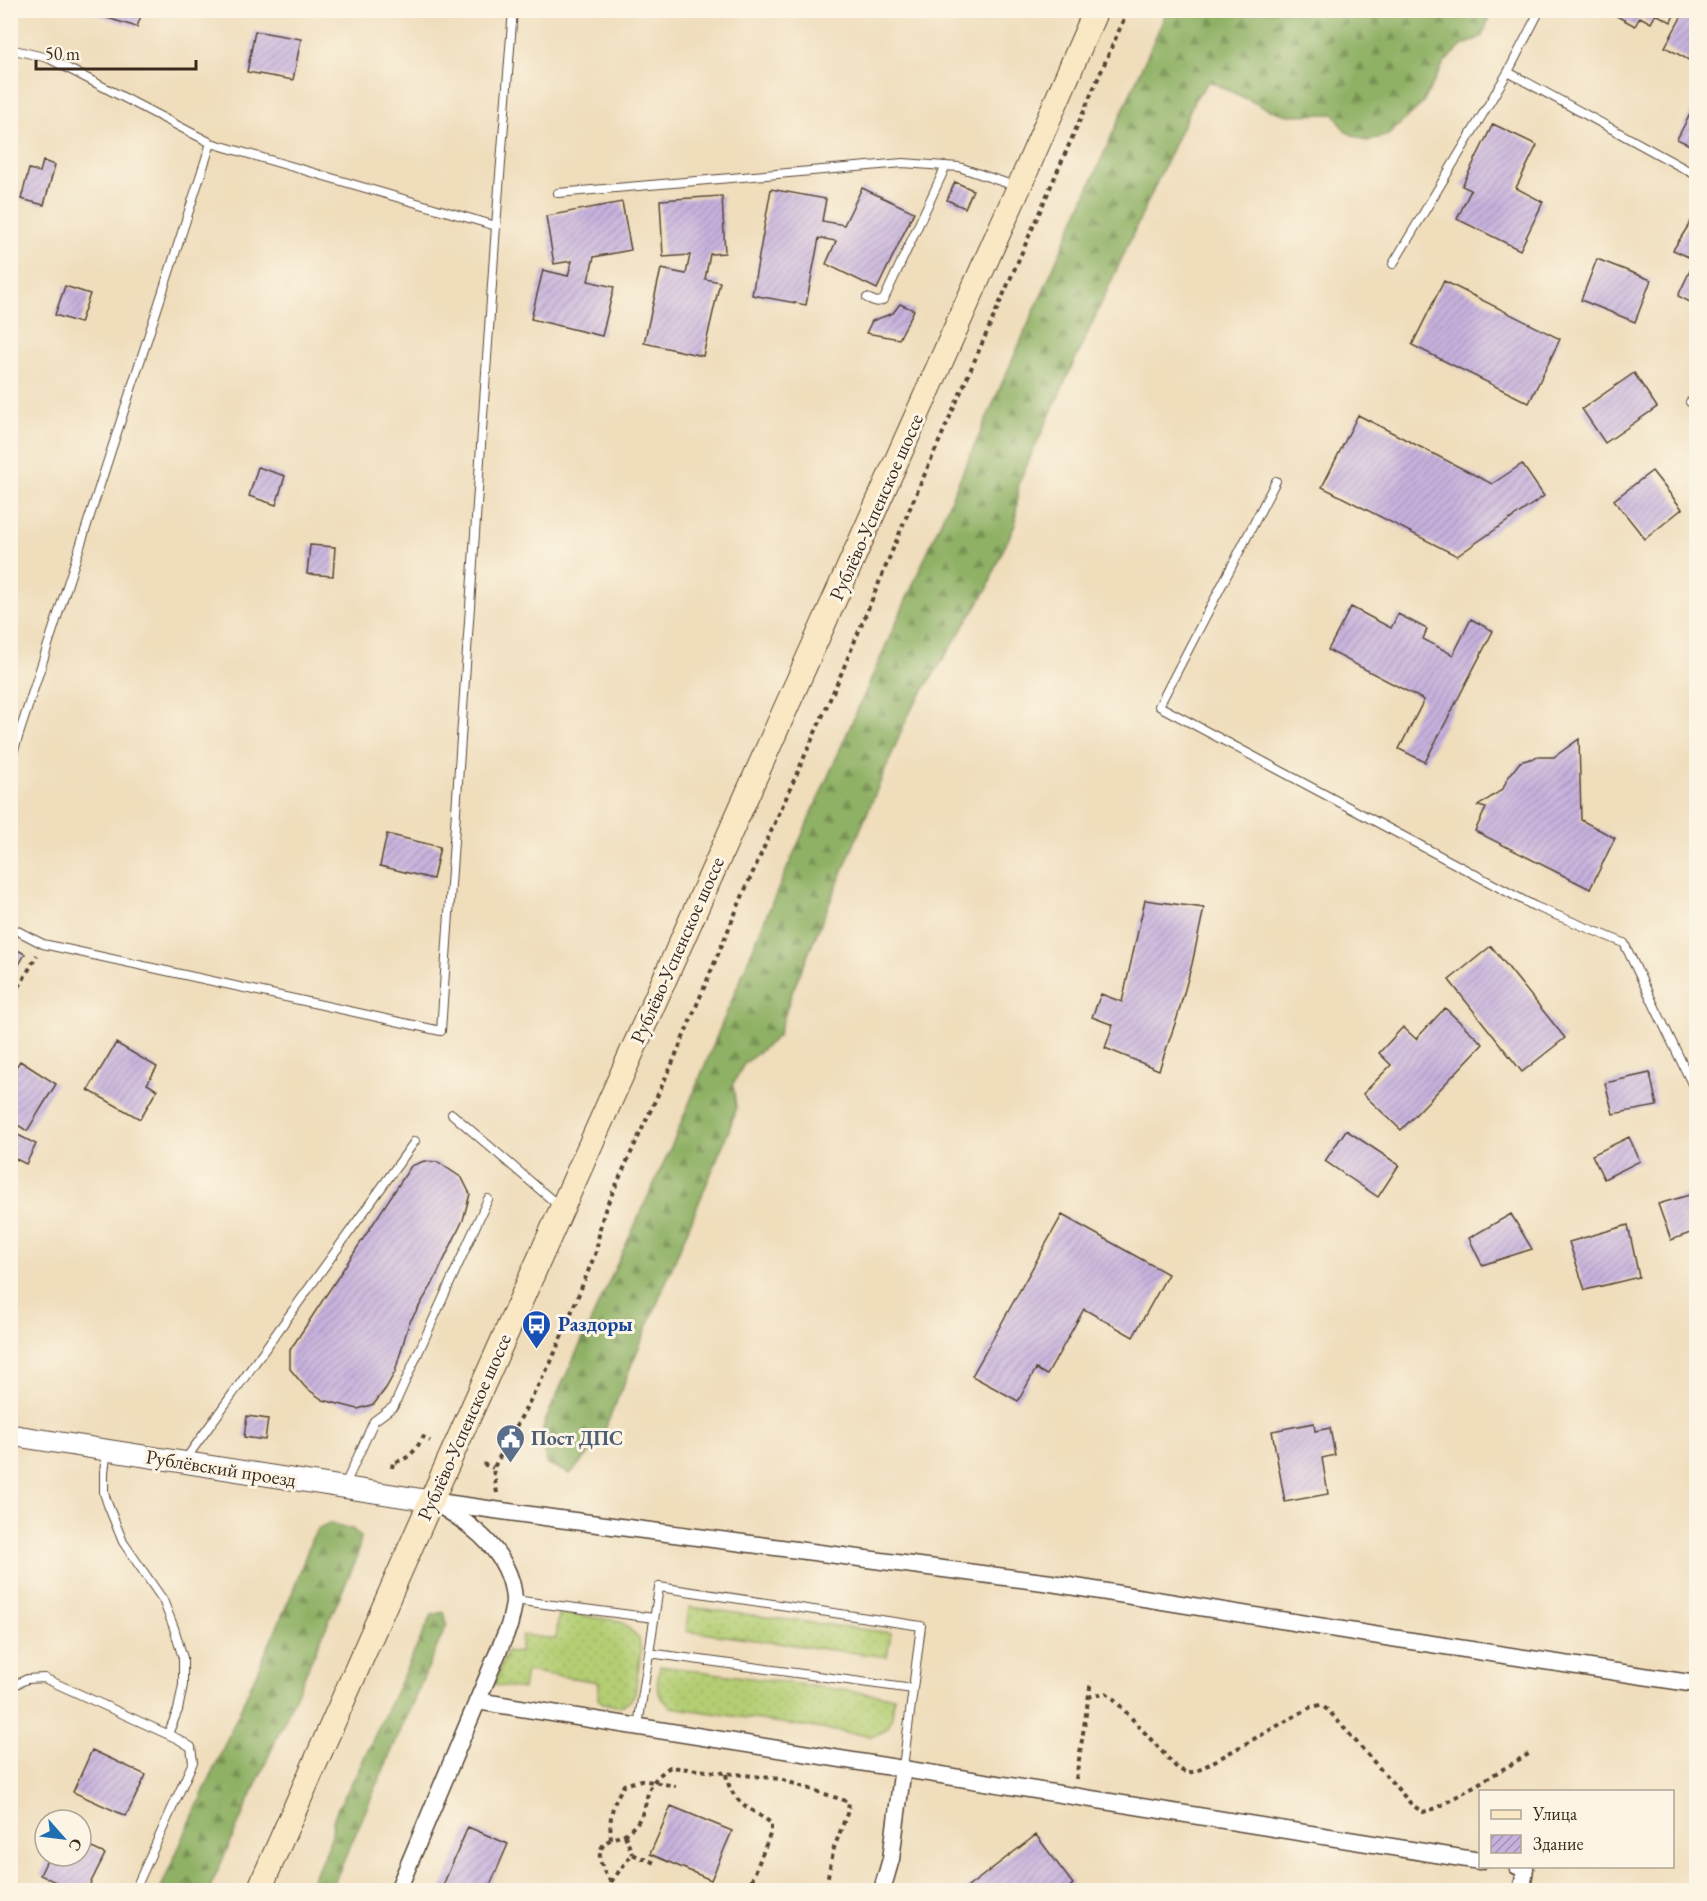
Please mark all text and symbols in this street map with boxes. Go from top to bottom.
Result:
scale bar [36,33,196,71]
text: 50 m [45,42,80,65]
street label: Рублёво-Успенское шоссе [823,409,929,605]
street label: Рублёво-Успенское шоссе [624,852,730,1048]
bus stop icon: Раздоры [521,1308,553,1350]
place label: Раздоры [558,1311,633,1337]
street label: Рублёво-Успенское шоссе [411,1329,517,1525]
public building icon: Пост ДПС [494,1422,526,1464]
place label: Пост ДПС [531,1425,623,1451]
street label: Рублёвский проезд [144,1443,298,1493]
legend [1479,1790,1674,1868]
text: Улица [1532,1802,1578,1825]
north arrow [33,1808,93,1868]
text: Здание [1533,1832,1583,1855]
text: С [64,1835,88,1855]

